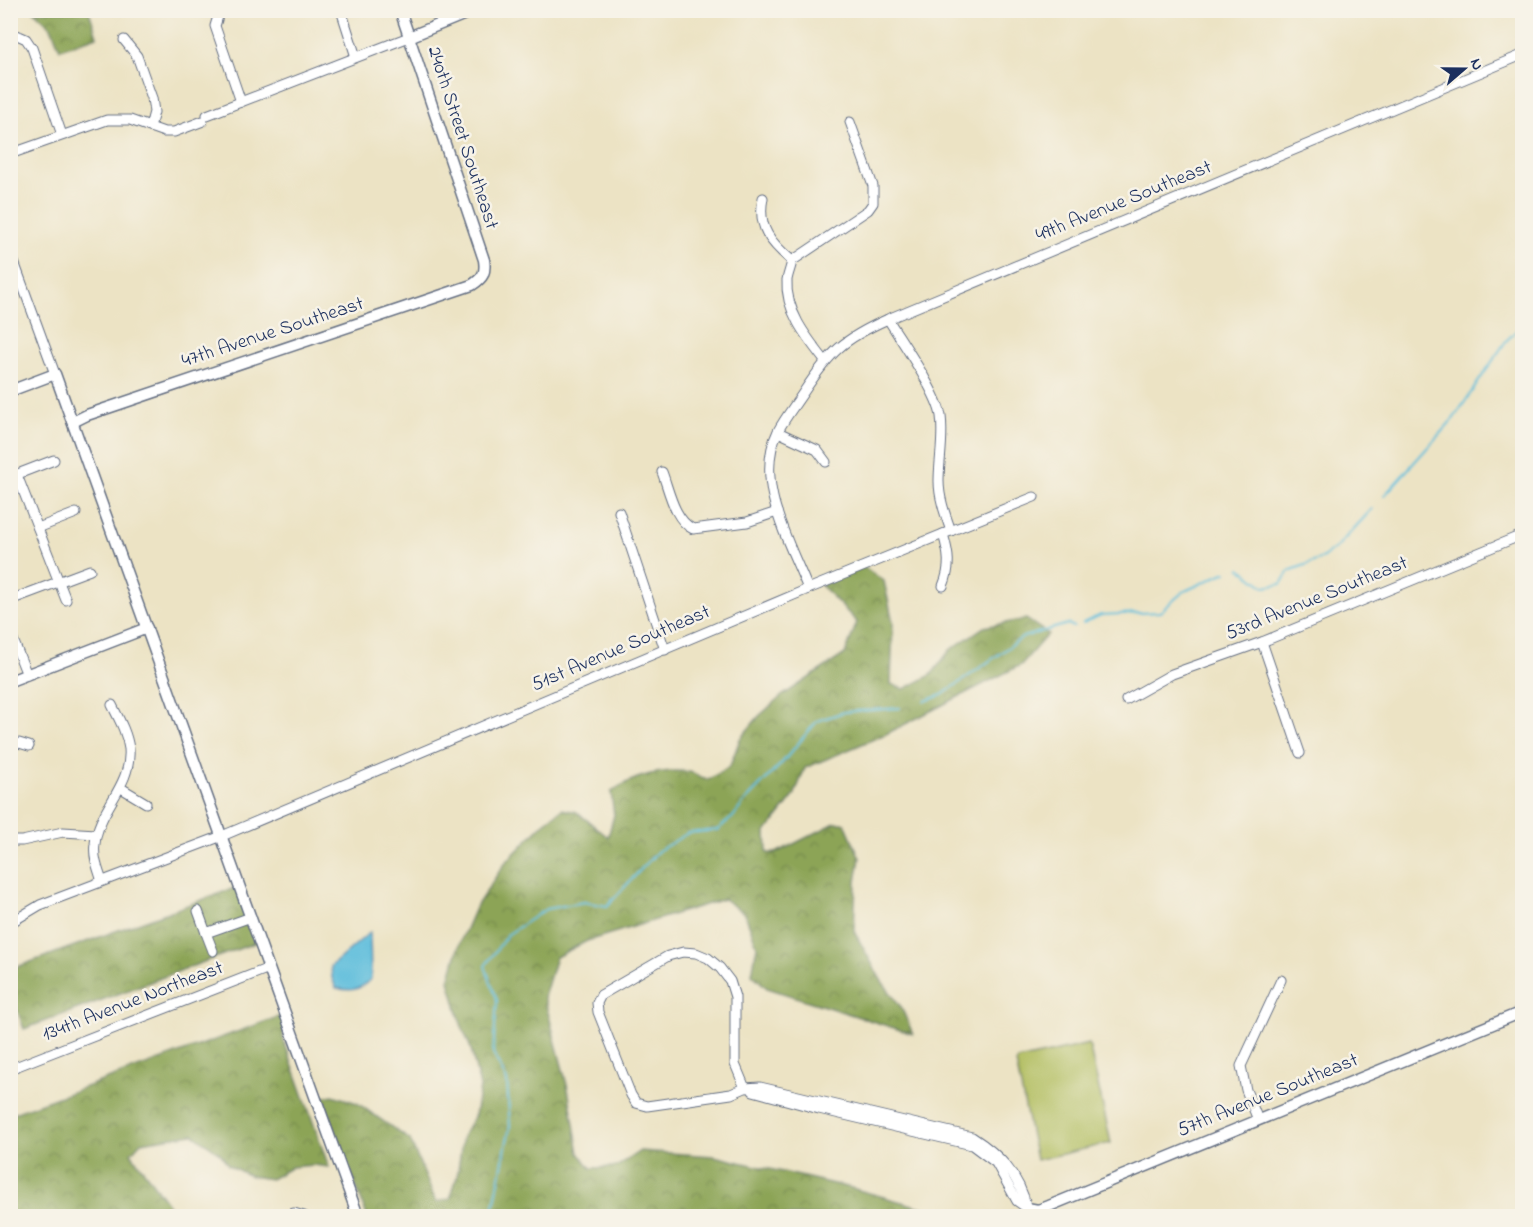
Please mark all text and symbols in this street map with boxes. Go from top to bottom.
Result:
north arrow [1434,39,1494,99]
street label: 240th Street Southeast [419,43,505,234]
text: N [1463,55,1489,74]
street label: 49th Avenue Southeast [1032,153,1217,251]
street label: 47th Avenue Southeast [178,290,368,376]
street label: 53rd Avenue Southeast [1221,549,1413,649]
street label: 51st Avenue Southeast [527,598,715,700]
street label: 134th Avenue Northeast [38,954,228,1050]
street label: 57th Avenue Southeast [1173,1046,1363,1146]

